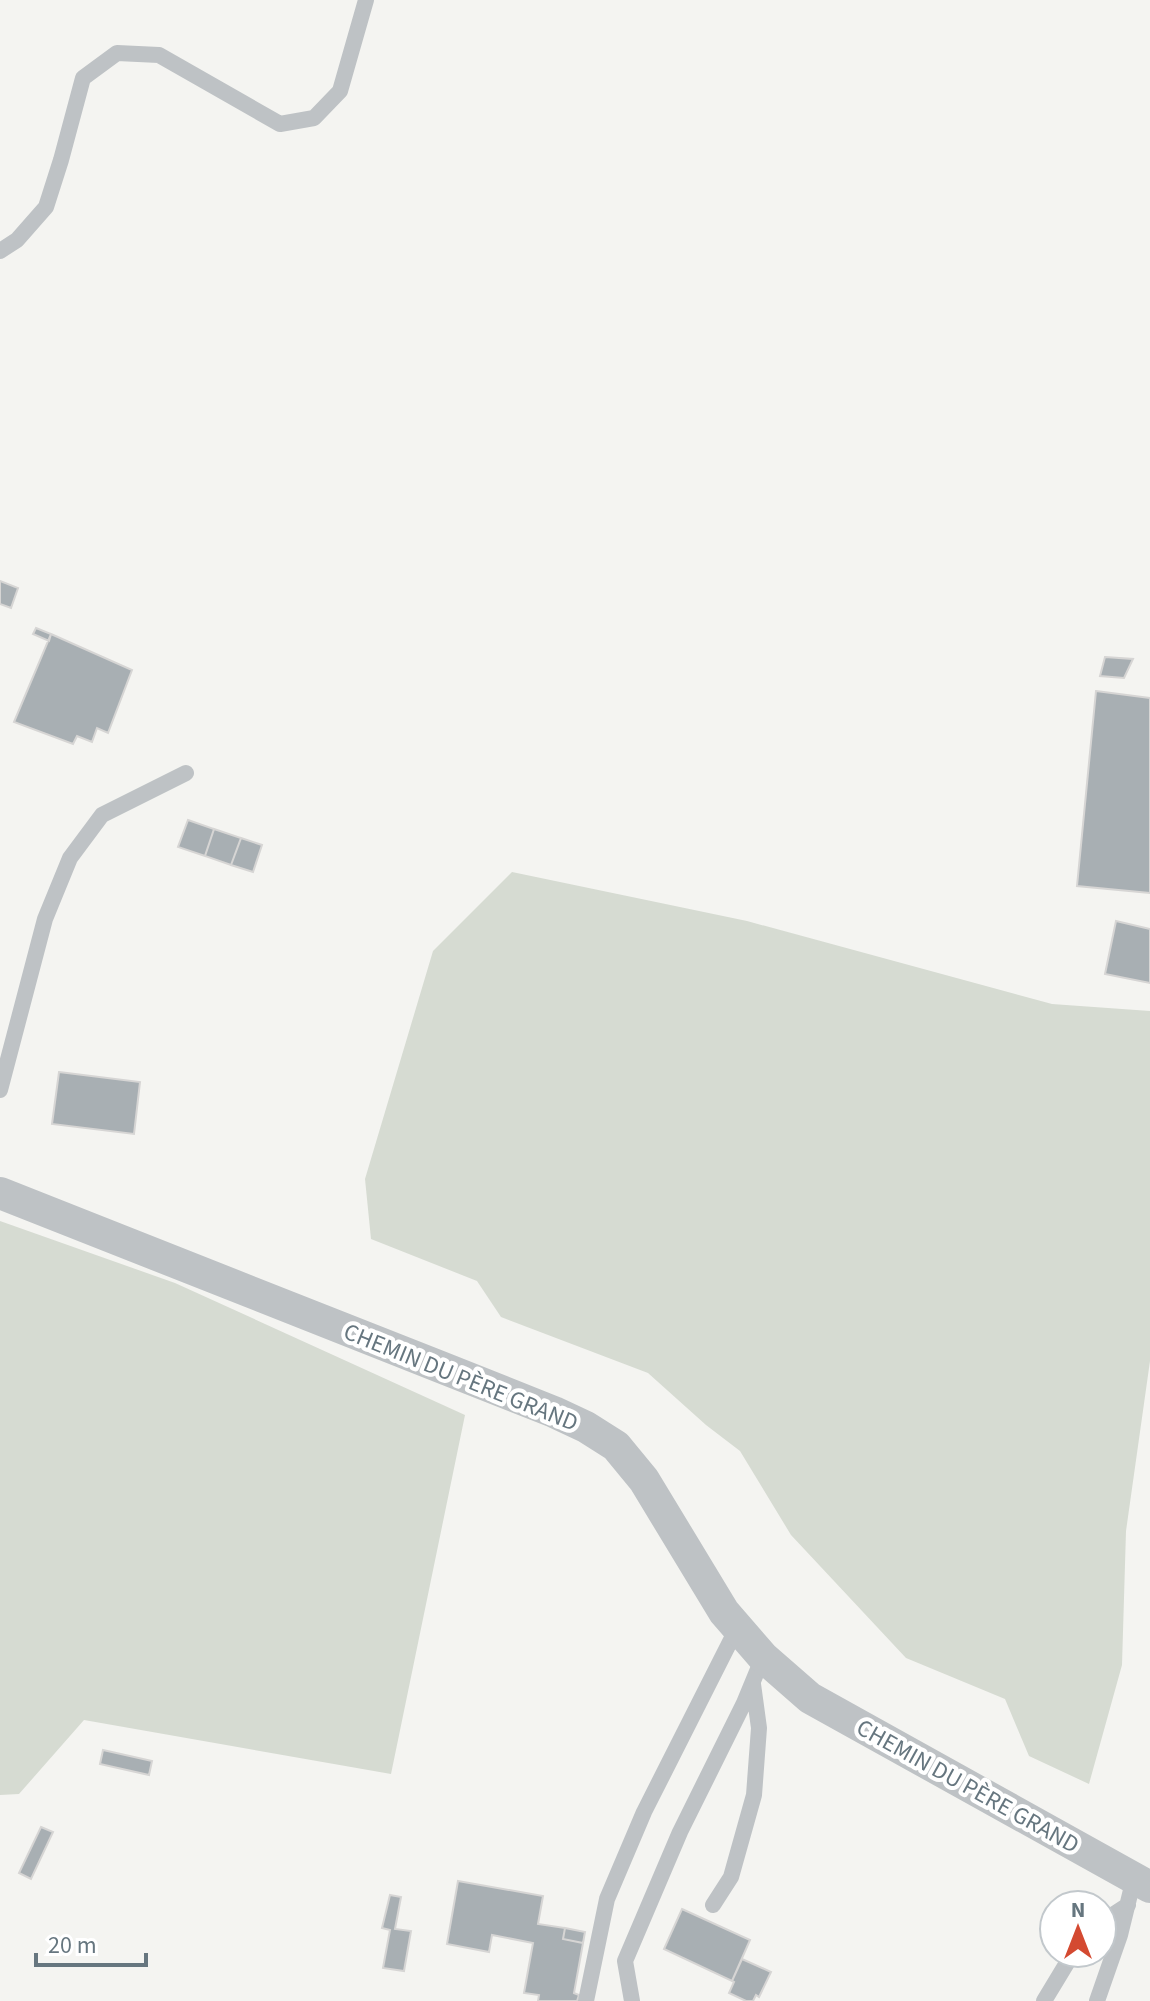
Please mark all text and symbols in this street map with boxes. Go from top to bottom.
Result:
street label: CHEMIN DU PÈRE GRAND [338,1314,583,1441]
street label: CHEMIN DU PÈRE GRAND [850,1710,1086,1862]
north arrow [1038,1889,1118,1969]
text: N [1071,1894,1085,1926]
scale bar [36,1917,146,1967]
text: 20 m [48,1928,97,1963]

